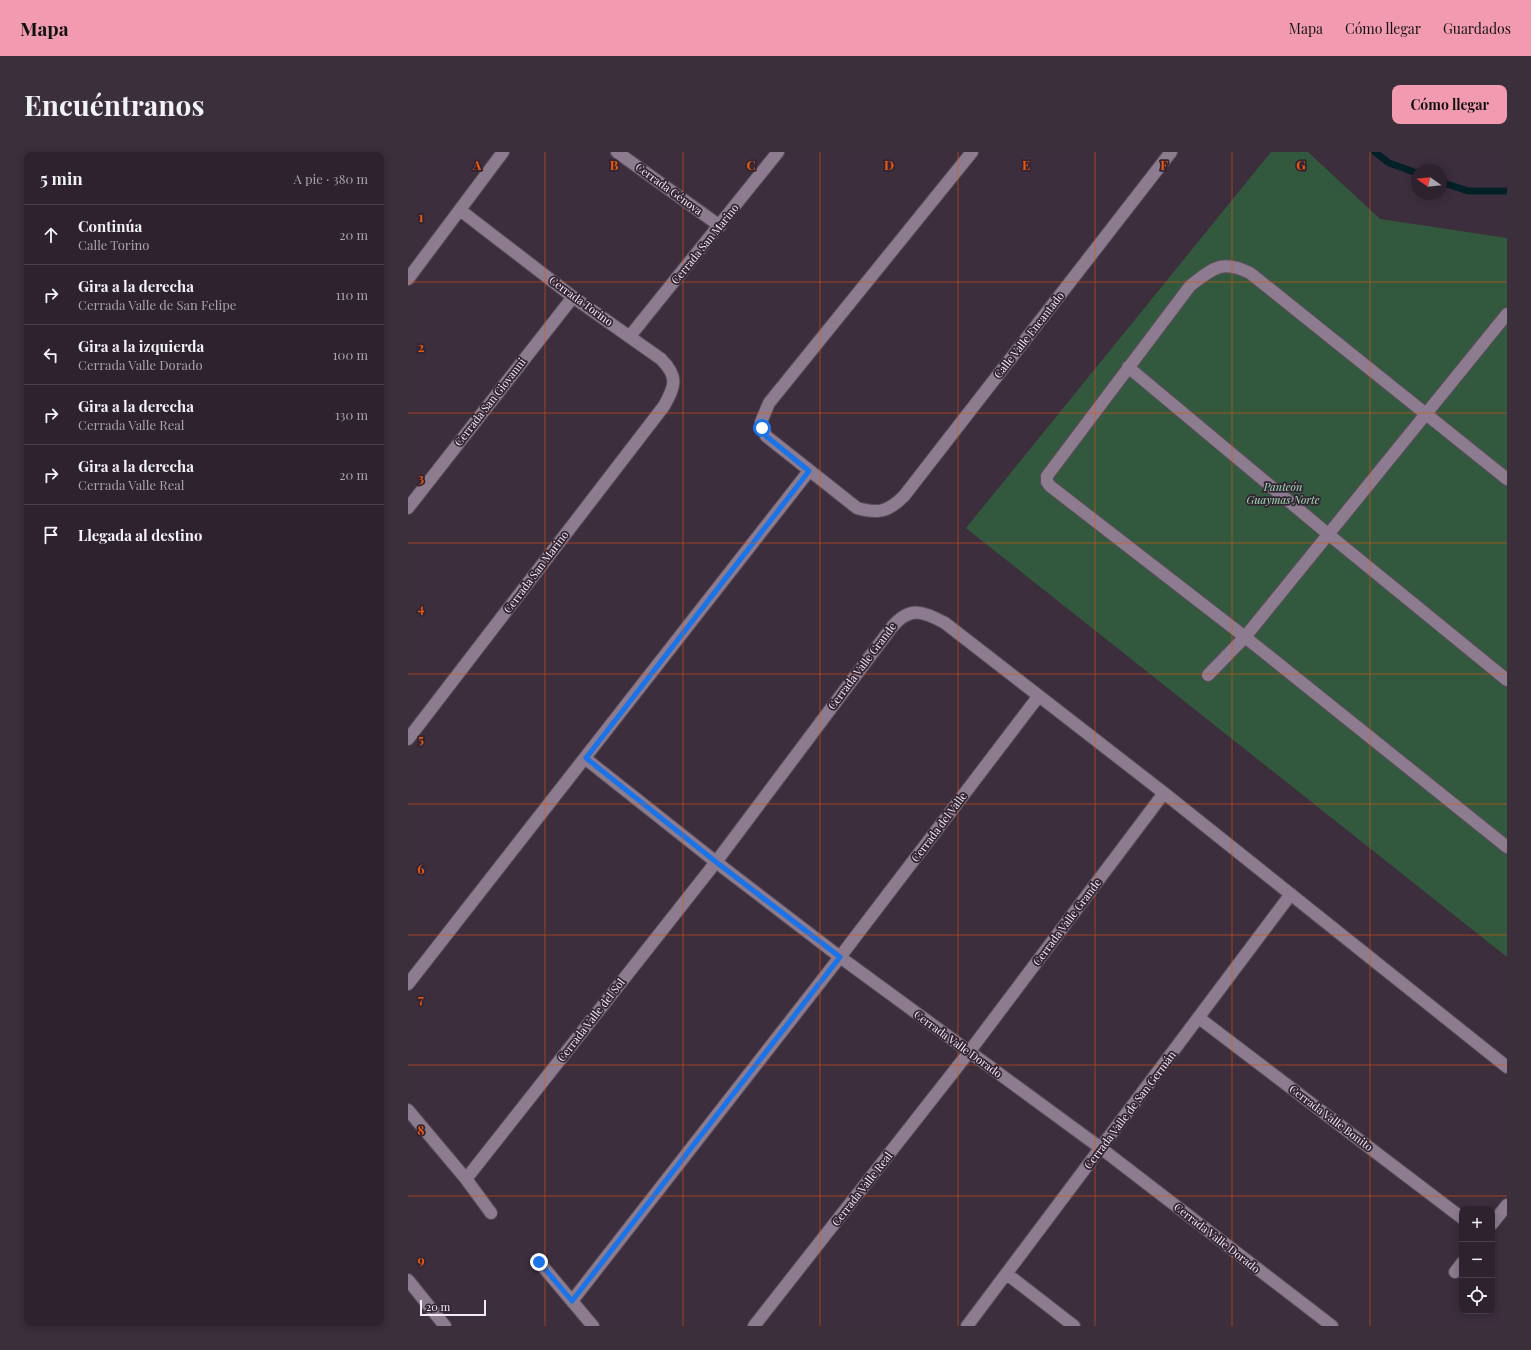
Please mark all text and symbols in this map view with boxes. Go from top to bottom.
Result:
text: Mapa [20,15,69,41]
text: Mapa [1289,19,1323,38]
text: Cómo llegar [1345,19,1421,38]
text: Guardados [1443,19,1511,38]
button: Cómo llegar [1392,85,1507,124]
text: Encuéntranos [24,86,204,123]
text: A [472,156,482,173]
text: B [610,156,619,173]
text: C [746,156,756,173]
text: D [884,156,894,173]
text: E [1022,156,1030,173]
text: F [1160,156,1168,173]
text: G [1296,156,1306,173]
street label: Cerrada Génova [633,159,706,218]
north arrow [1411,164,1447,200]
text: 5 min [40,167,83,189]
text: A pie · 380 m [294,170,368,187]
street label: Cerrada San Marino [668,200,742,287]
text: 1 [419,208,424,225]
text: Continúa [78,216,142,236]
icon: ahead [40,224,62,246]
text: 20 m [339,226,368,243]
text: Calle Torino [78,236,149,253]
street label: Cerrada Torino [546,272,616,329]
text: Gira a la derecha [78,276,194,296]
icon: right [40,284,62,306]
text: 110 m [336,286,368,303]
street label: Calle Valle Encantado [990,288,1067,381]
text: Cerrada Valle de San Felipe [78,296,236,313]
text: Gira a la izquierda [78,336,204,356]
text: 2 [418,338,425,355]
icon: left [40,344,62,366]
text: 100 m [333,346,368,363]
street label: Cerrada San Giovanni [451,355,529,449]
text: Cerrada Valle Dorado [78,356,203,373]
text: Gira a la derecha [78,396,194,416]
icon: right [40,404,62,426]
text: 130 m [335,406,368,423]
text: Cerrada Valle Real [78,416,184,433]
route start [753,419,771,437]
text: Gira a la derecha [78,456,194,476]
icon: right [40,464,62,486]
text: 20 m [339,466,368,483]
text: 3 [418,469,424,486]
text: Cerrada Valle Real [78,476,184,493]
park label: Panteón Guaymas Norte [1247,479,1320,507]
icon: arrive [40,524,62,546]
text: Llegada al destino [78,525,202,545]
street label: Cerrada San Marino [500,528,571,616]
text: 4 [418,599,425,616]
street label: Cerrada Valle Grande [824,619,900,712]
text: 5 [418,730,424,747]
street label: Cerrada del Valle [907,788,970,865]
text: 6 [417,860,425,877]
street label: Cerrada Valle Grande [1029,875,1105,968]
street label: Cerrada Valle del Sol [553,975,628,1064]
text: 7 [418,990,424,1007]
street label: Cerrada Valle Dorado [911,1007,1005,1081]
street label: Cerrada Valle de San Germán [1080,1047,1179,1172]
street label: Cerrada Valle Bonito [1286,1081,1376,1154]
text: 8 [417,1121,425,1138]
street label: Cerrada Valle Real [828,1149,895,1229]
street label: Cerrada Valle Dorado [1171,1199,1263,1276]
map controls [1459,1206,1495,1314]
button: + [1459,1206,1495,1242]
button: − [1459,1242,1495,1278]
text: 9 [417,1251,425,1268]
route end [530,1253,548,1271]
button: locate [1459,1278,1495,1314]
scale bar [420,1298,486,1317]
text: 20 m [426,1299,450,1314]

